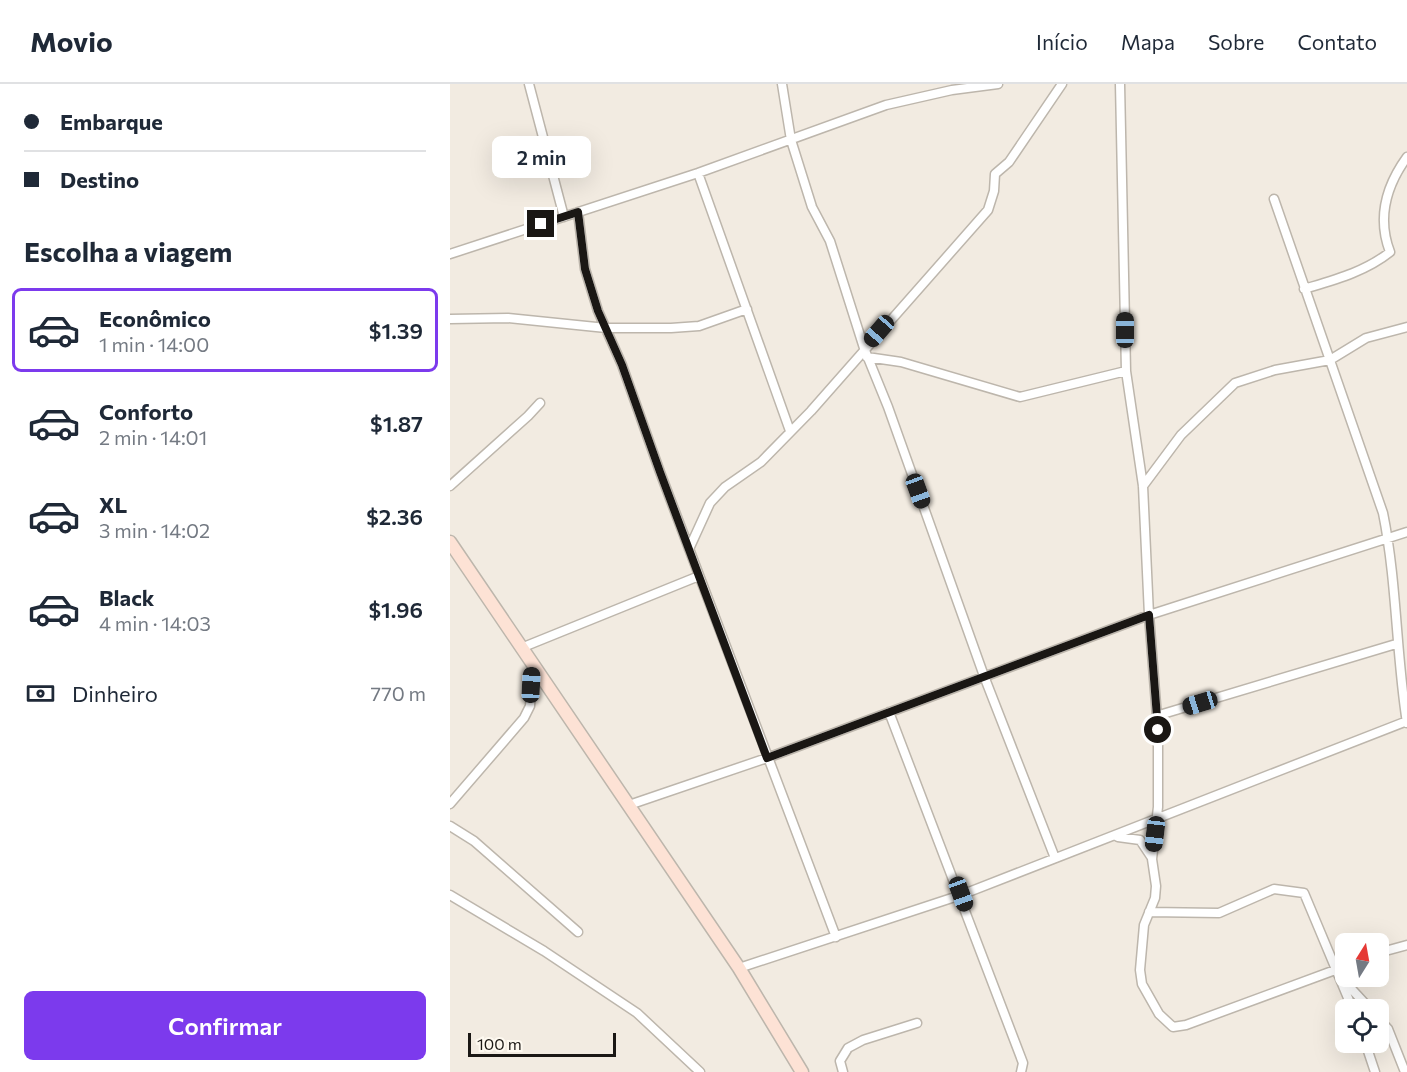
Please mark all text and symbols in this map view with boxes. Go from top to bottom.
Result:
text: Movio [30,24,113,58]
text: Início [1036,29,1088,54]
text: Mapa [1121,29,1175,54]
text: Sobre [1208,29,1264,54]
text: Contato [1297,29,1377,54]
text: Embarque [60,108,163,135]
callout: 2 min [492,137,590,179]
text: 2 min [517,145,566,169]
text: Destino [60,166,139,193]
route end [527,210,554,237]
text: Escolha a viagem [24,235,232,268]
icon: car [27,303,81,357]
text: Econômico [99,305,211,332]
car [860,312,898,350]
car [1116,312,1134,348]
text: $1.39 [369,317,423,344]
text: 1 min · 14:00 [99,332,209,356]
icon: car [27,396,81,450]
text: Conforto [99,398,193,425]
text: $1.87 [370,410,423,437]
text: 2 min · 14:01 [99,425,207,449]
car [903,471,933,511]
icon: car [27,489,81,543]
text: XL [99,491,127,518]
text: $2.36 [366,503,423,530]
text: 3 min · 14:02 [99,518,210,542]
icon: car [27,582,81,636]
text: Black [99,584,154,611]
text: $1.96 [368,596,423,623]
text: 4 min · 14:03 [99,611,211,635]
car [521,667,541,703]
icon: cash [24,677,57,710]
text: Dinheiro [72,680,158,707]
text: 770 m [371,681,426,705]
car [1180,689,1220,717]
route start [1144,716,1171,743]
car [1144,815,1166,853]
car [946,874,976,914]
north arrow [1335,933,1389,987]
map controls [1335,933,1389,1053]
button: Confirmar [24,991,426,1060]
button: locate [1335,999,1389,1053]
scale bar [468,1030,616,1058]
text: 100 m [477,1034,522,1053]

